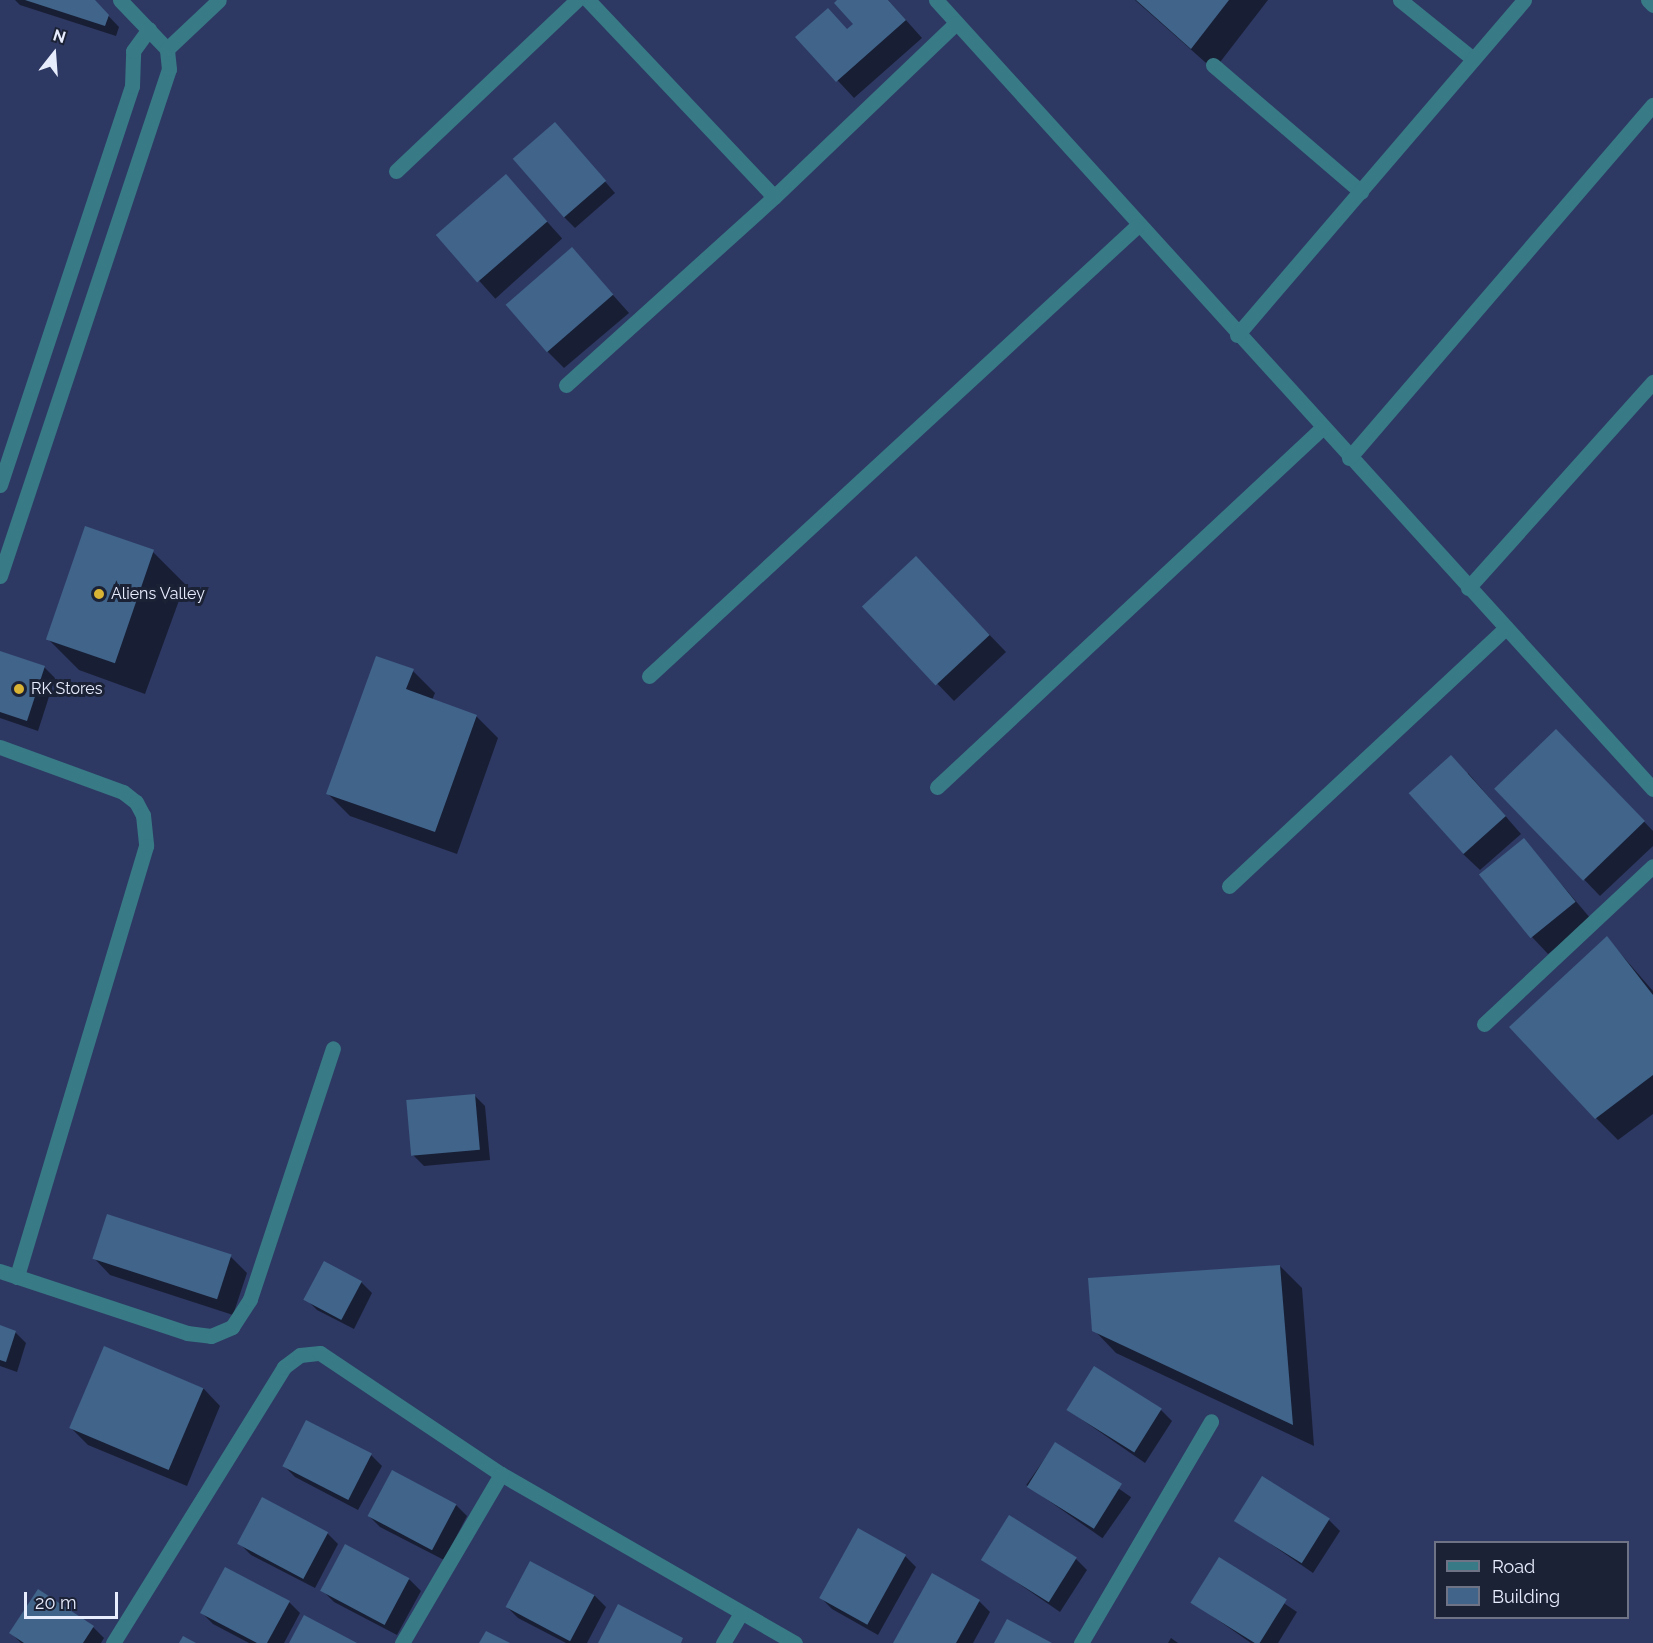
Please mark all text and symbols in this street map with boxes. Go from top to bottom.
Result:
north arrow [24,24,84,84]
text: N [51,25,68,47]
place label: Aliens Valley [111,584,205,604]
marker: Aliens Valley [92,587,106,601]
place label: RK Stores [31,679,103,699]
marker: RK Stores [12,682,26,696]
legend [1434,1541,1629,1619]
text: Road [1492,1556,1535,1577]
scale bar [27,1580,122,1618]
text: Building [1492,1586,1560,1607]
text: 20 m [35,1592,77,1613]

